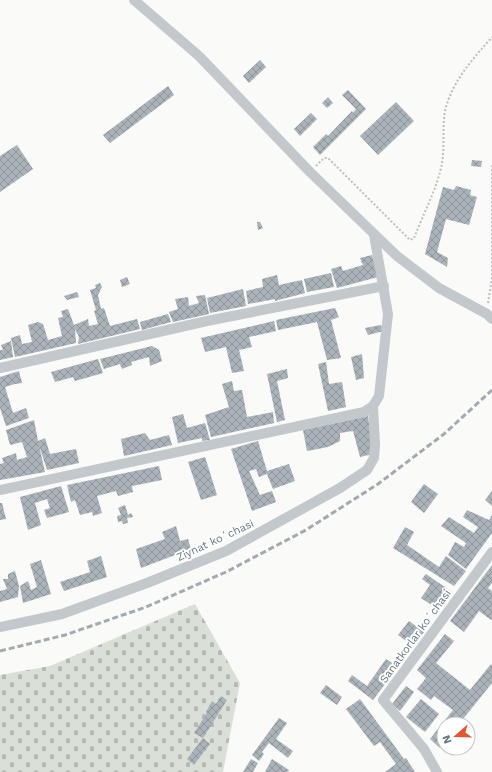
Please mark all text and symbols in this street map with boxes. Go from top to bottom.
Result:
street label: Ziynat koʻchasi [174,517,256,564]
street label: Sanatkorlar koʻchasi [377,587,454,686]
north arrow [436,716,476,756]
text: N [440,733,455,745]

